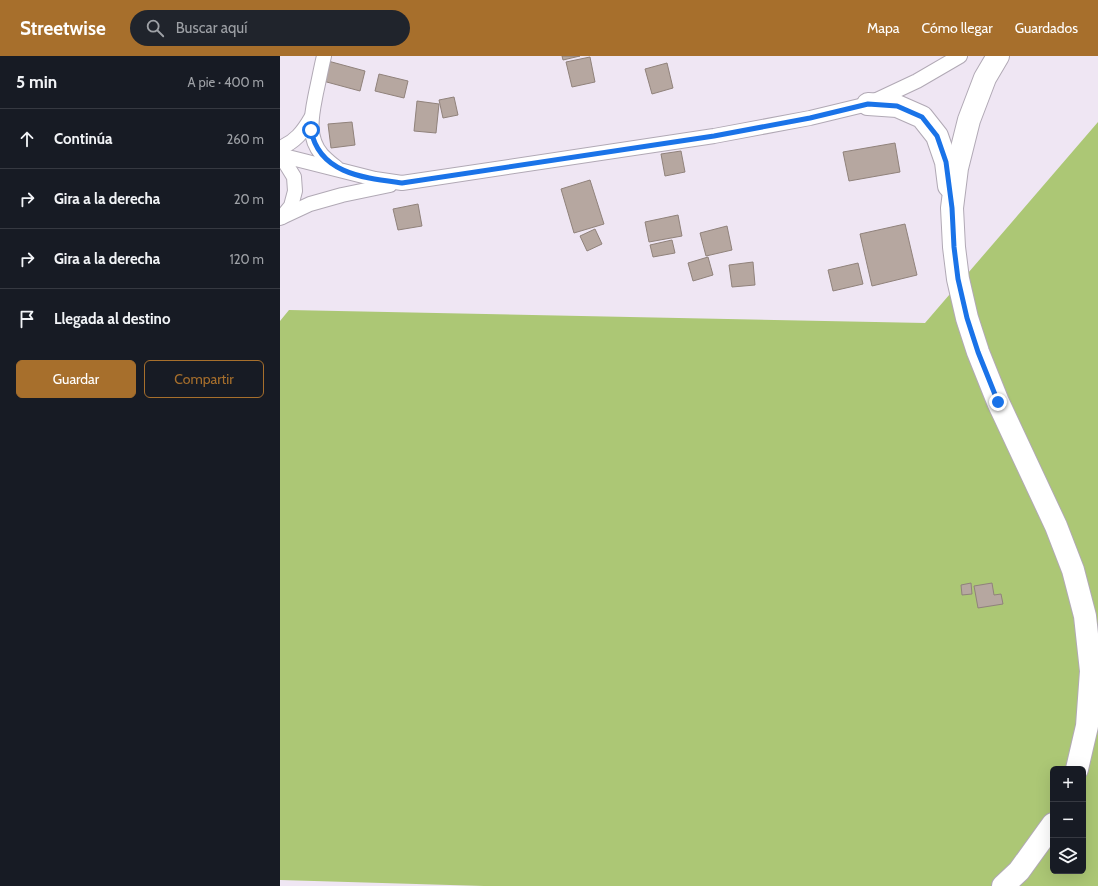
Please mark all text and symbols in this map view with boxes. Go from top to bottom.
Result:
search box [130,10,410,46]
text: Streetwise [20,17,106,40]
icon: search [144,17,166,39]
text: Buscar aquí [176,19,247,37]
text: Mapa [867,19,900,37]
text: Cómo llegar [922,19,993,37]
text: Guardados [1015,19,1078,37]
text: 5 min [16,72,57,92]
text: A pie · 400 m [187,74,264,90]
route start [302,121,320,139]
icon: ahead [16,128,38,150]
text: Continúa [54,130,112,148]
text: 260 m [226,131,264,147]
icon: right [16,188,38,210]
text: Gira a la derecha [54,190,160,208]
text: 20 m [234,191,264,207]
icon: right [16,248,38,270]
text: Gira a la derecha [54,250,160,268]
text: 120 m [230,251,264,267]
icon: arrive [16,308,38,330]
text: Llegada al destino [54,310,170,328]
button: Guardar [16,360,136,398]
button: Compartir [144,360,264,398]
route end [989,393,1007,411]
map controls [1050,766,1086,874]
button: + [1050,766,1086,802]
button: − [1050,802,1086,838]
button: layers [1050,838,1086,874]

